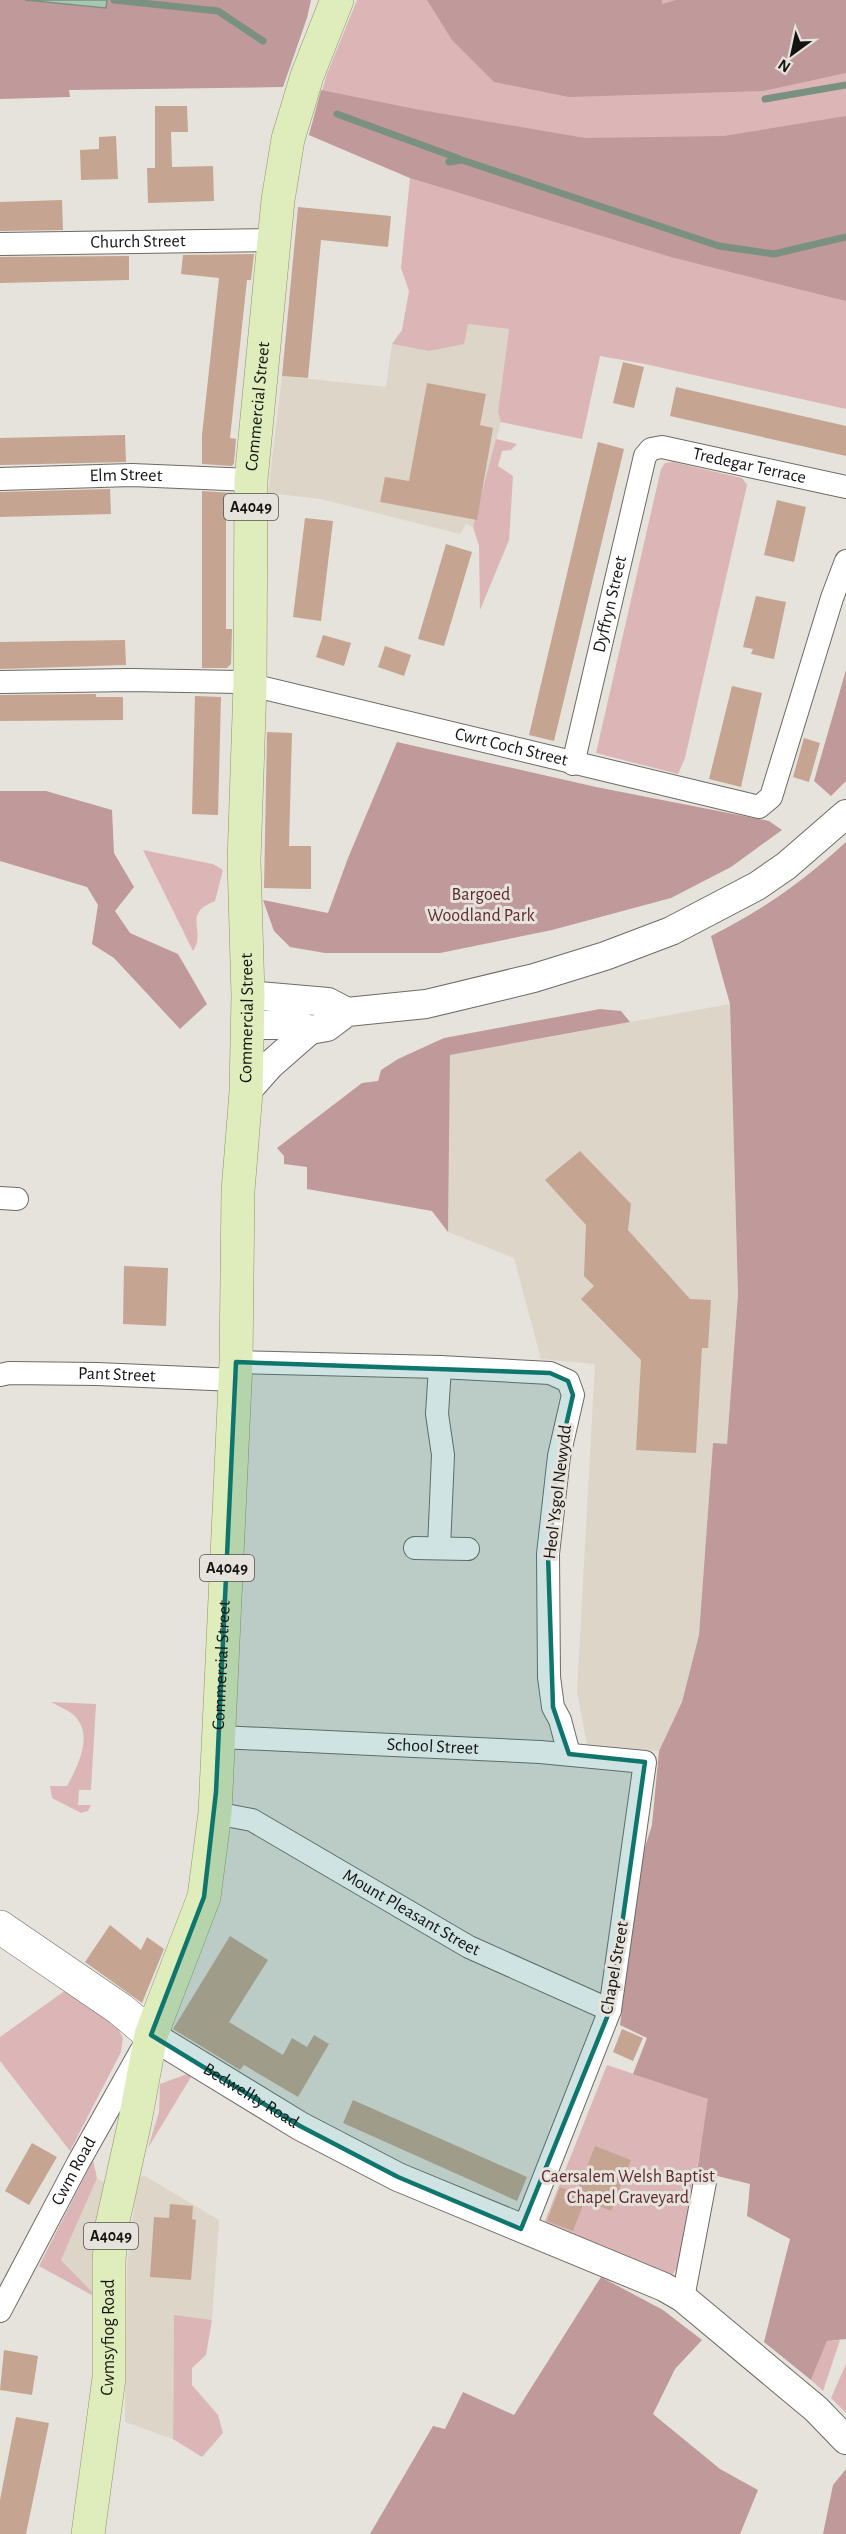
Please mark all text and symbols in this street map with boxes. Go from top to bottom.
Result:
north arrow [762,24,822,84]
text: N [775,56,793,75]
street label: Church Street [90,232,186,252]
street label: Commercial Street [243,341,273,472]
street label: Tredegar Terrace [691,445,808,487]
street label: Elm Street [89,466,163,485]
road number: A4049 [224,494,278,520]
street label: Dyffryn Street [590,554,630,654]
street label: Cwrt Coch Street [453,725,570,770]
park label: Bargoed Woodland Park [427,886,536,925]
street label: Commercial Street [237,952,257,1083]
street label: Pant Street [78,1365,156,1386]
street label: Heol Ysgol Newydd [541,1424,575,1560]
road number: A4049 [200,1555,254,1581]
street label: Commercial Street [210,1600,234,1731]
street label: School Street [386,1736,479,1758]
street label: Mount Pleasant Street [339,1866,483,1960]
street label: Chapel Street [598,1920,632,2016]
street label: Bedwellty Road [200,2060,302,2132]
street label: Cwm Road [48,2134,100,2208]
park label: Caersalem Welsh Baptist Chapel Graveyard [541,2168,715,2207]
road number: A4049 [84,2223,138,2249]
street label: Cwmsyfiog Road [98,2279,118,2397]

